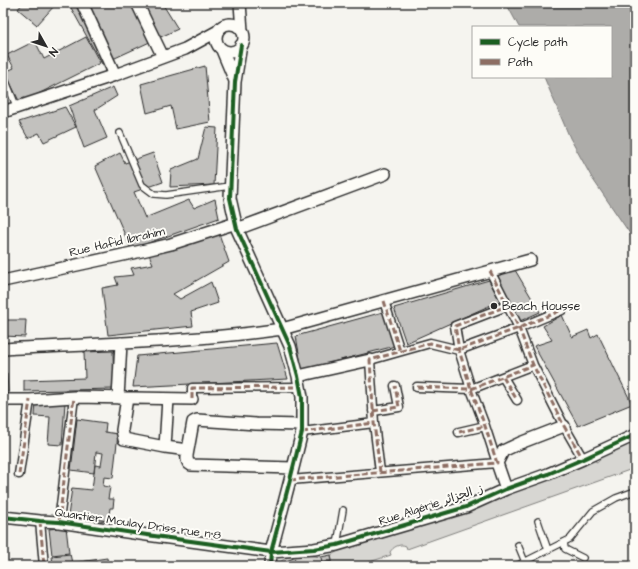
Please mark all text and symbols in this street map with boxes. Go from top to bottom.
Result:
north arrow [26,26,66,66]
legend [472,26,612,78]
text: Cycle path [508,34,567,52]
text: N [45,45,61,59]
text: Path [508,54,533,71]
street label: Rue Hafid Ibrahim [68,223,167,261]
place label: Beach Housse [502,298,581,315]
marker: Beach Housse [489,301,499,311]
street label: Rue Algérie ز. الجزائر [377,480,486,531]
street label: Quartier Moulay Driss rue n°8 [54,504,222,545]

